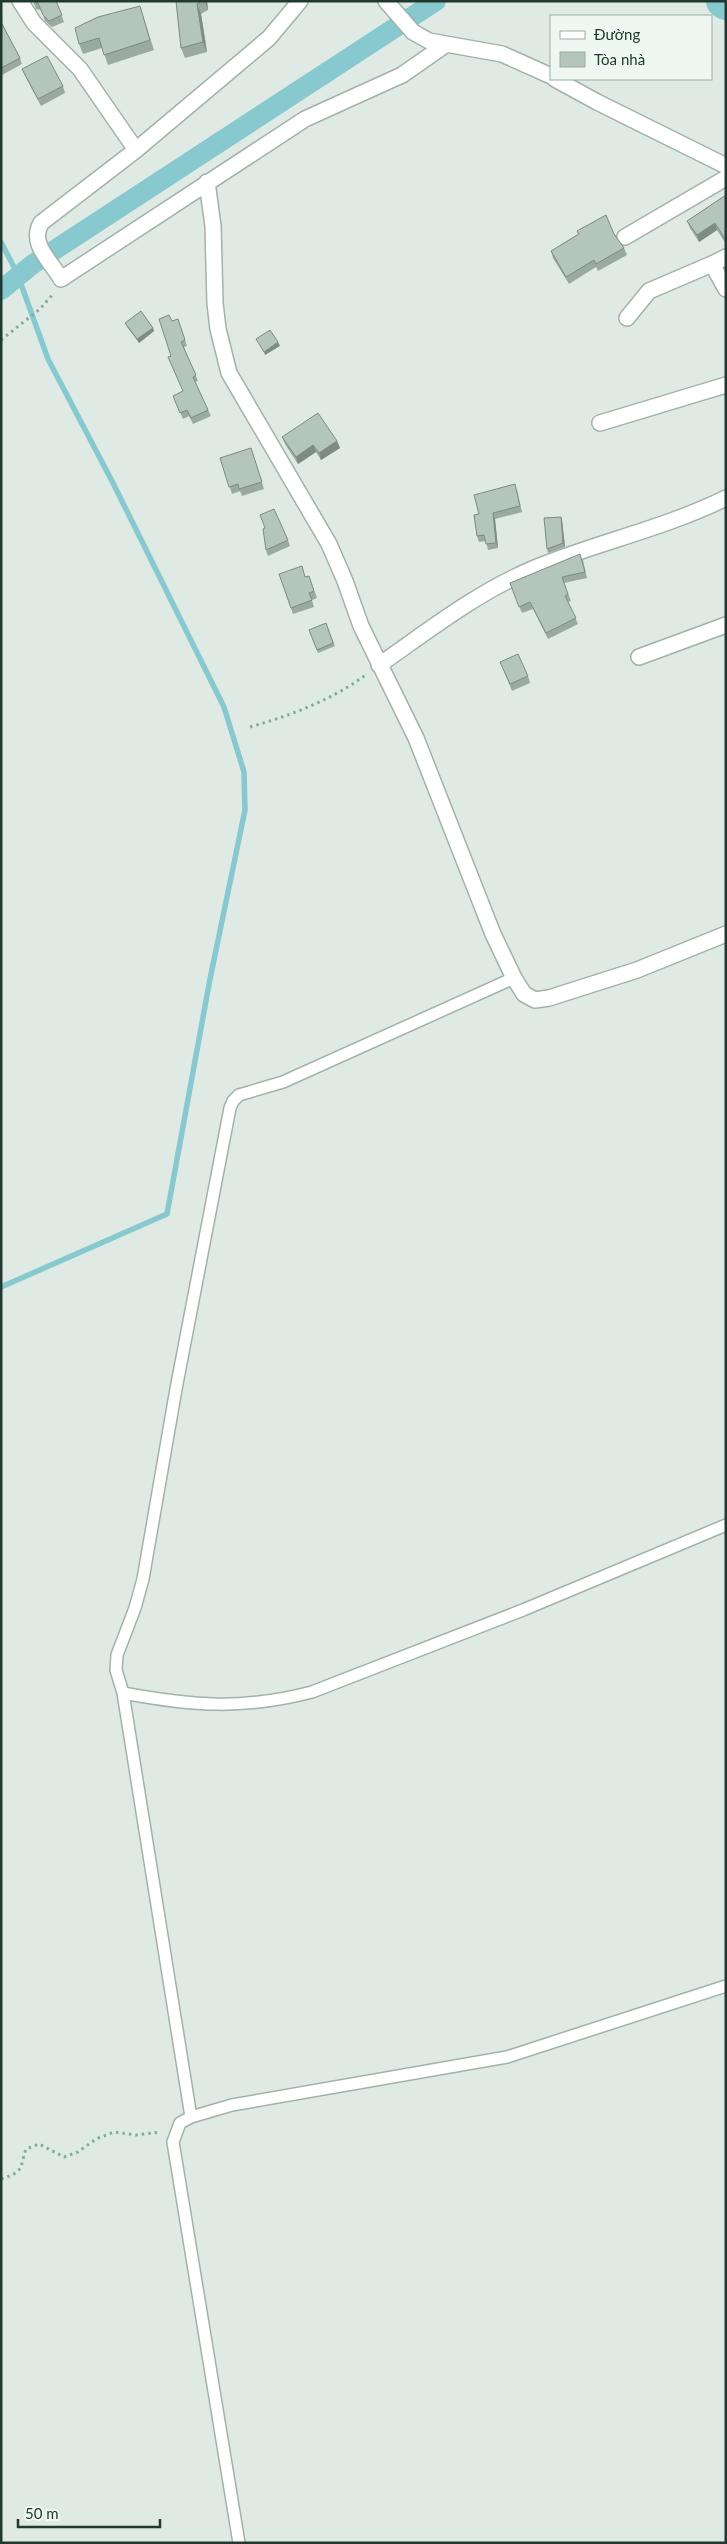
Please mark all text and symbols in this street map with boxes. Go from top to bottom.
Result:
legend [550,15,712,80]
text: Đường [594,25,640,43]
text: Tòa nhà [594,50,645,68]
scale bar [18,2496,160,2528]
text: 50 m [25,2504,59,2522]

